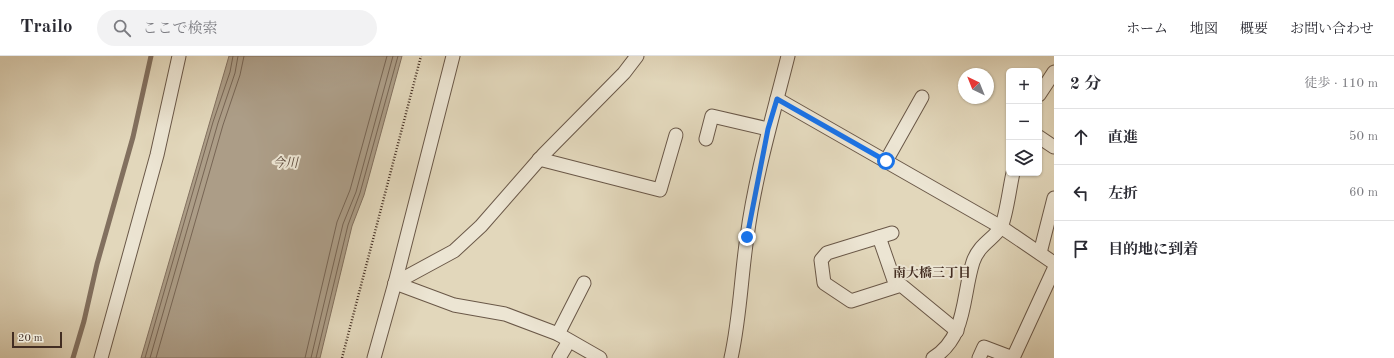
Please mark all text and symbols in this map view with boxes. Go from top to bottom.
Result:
search box [97,10,377,46]
icon: search [111,17,133,39]
text: Trailo [20,18,73,37]
text: ここで検索 [143,22,218,37]
text: ホーム [1126,22,1168,36]
text: 地図 [1190,22,1218,36]
text: 概要 [1240,22,1268,36]
text: お問い合わせ [1290,22,1374,36]
north arrow [958,68,994,104]
map controls [1006,68,1042,176]
button: + [1006,68,1042,104]
text: 2 分 [1070,76,1102,93]
text: 徒歩 · 110 m [1304,77,1378,90]
button: − [1006,104,1042,140]
icon: ahead [1070,126,1092,148]
text: 50 m [1349,130,1378,143]
text: 直進 [1108,131,1138,146]
button: layers [1006,140,1042,176]
route start [877,152,895,170]
water label: 今川 [272,155,300,170]
icon: left [1070,182,1092,204]
text: 60 m [1349,186,1378,199]
text: 左折 [1108,187,1138,202]
route end [738,228,756,246]
icon: arrive [1070,238,1092,260]
text: 目的地に到着 [1108,243,1198,258]
district label: 南大橋三丁目 [893,265,971,280]
scale bar [12,330,62,349]
text: 20 m [18,333,43,344]

